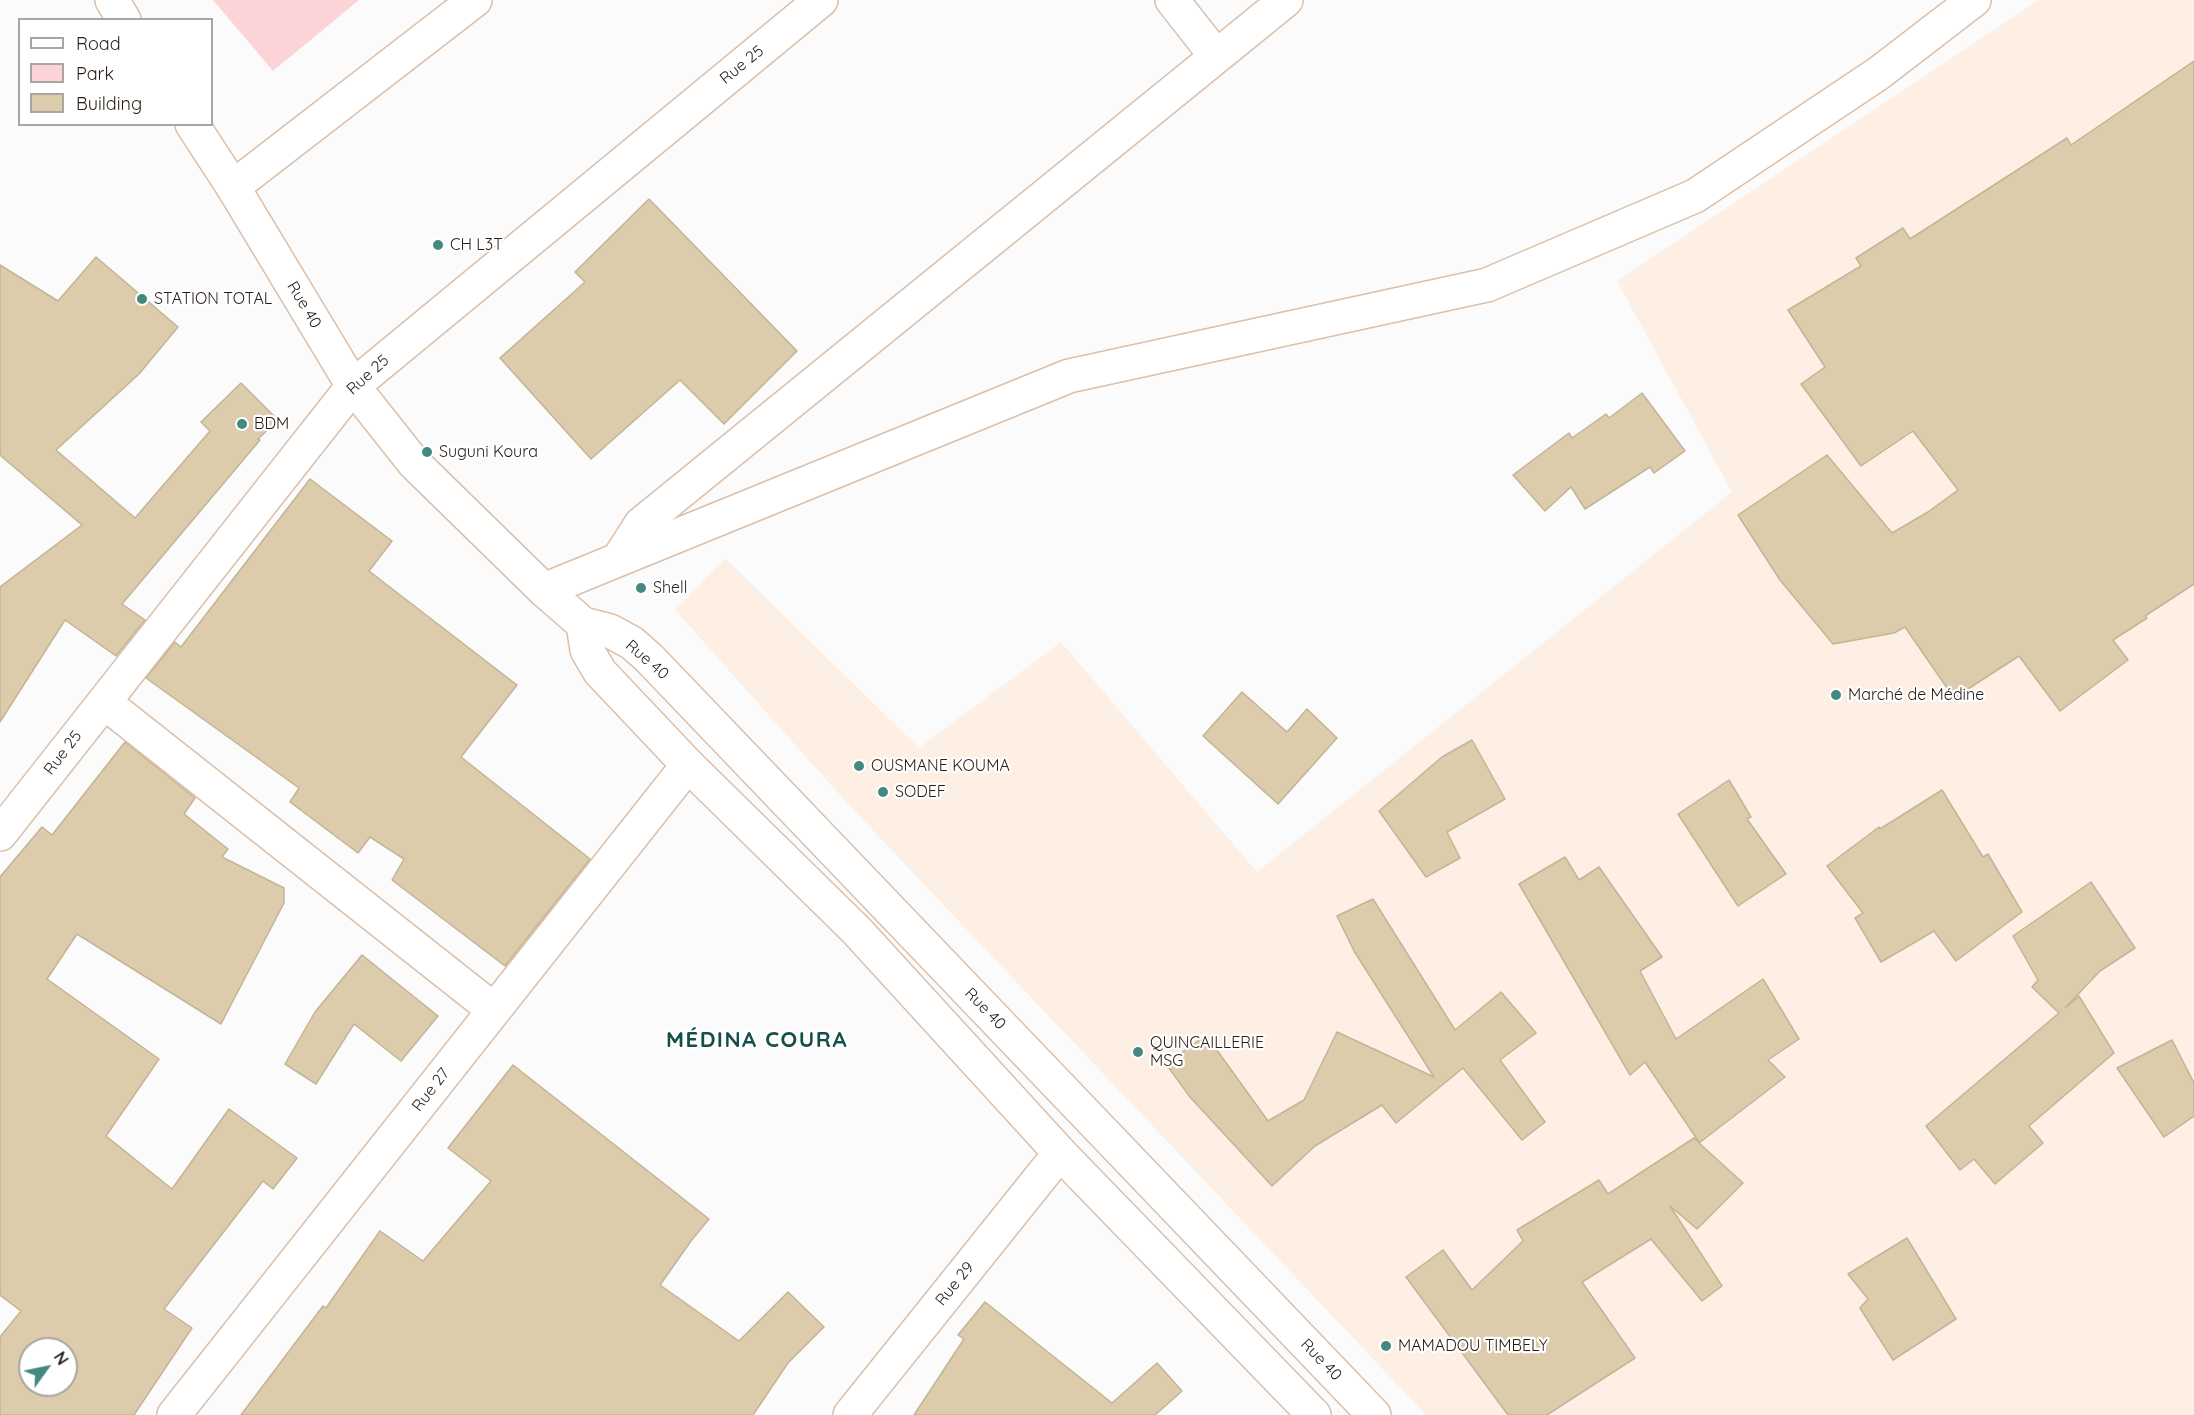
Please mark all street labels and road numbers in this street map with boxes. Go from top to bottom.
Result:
street label: Rue 25 [716,42,768,88]
street label: Rue 40 [283,278,325,332]
street label: Rue 25 [343,351,393,399]
street label: Rue 40 [621,636,673,684]
street label: Rue 25 [40,727,86,779]
street label: Rue 40 [960,984,1010,1034]
street label: Rue 27 [408,1064,454,1116]
street label: Rue 29 [932,1258,978,1310]
street label: Rue 40 [1296,1335,1346,1385]

